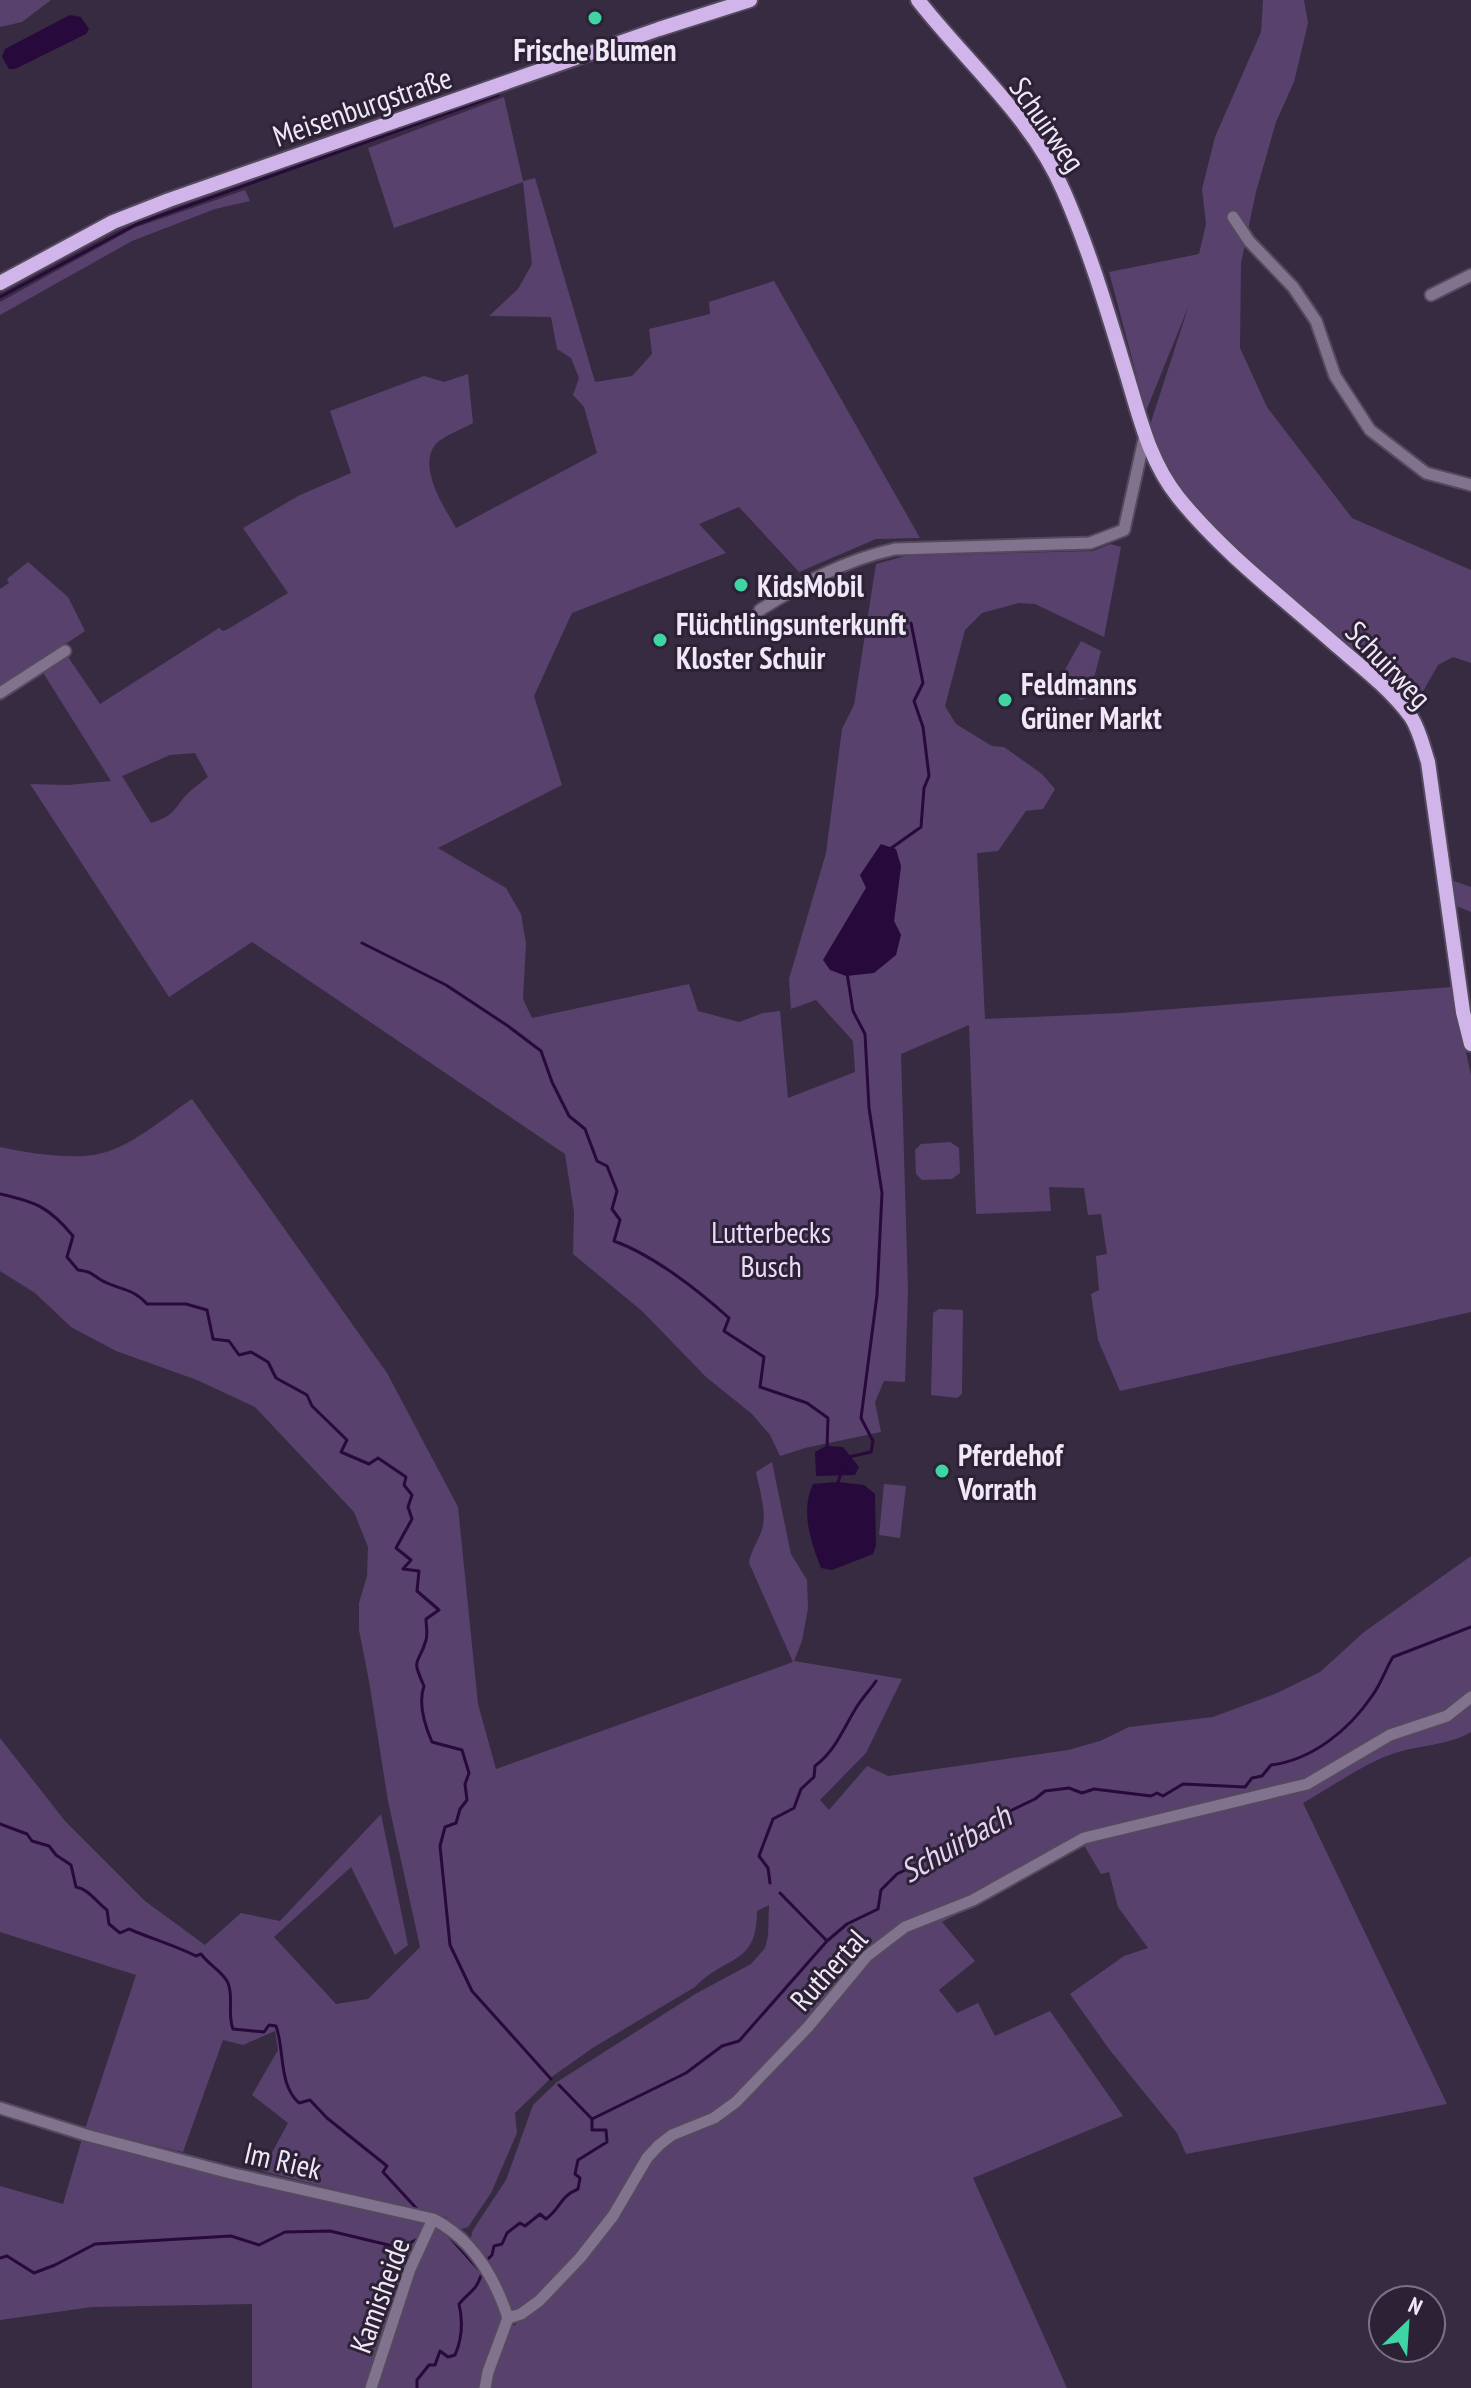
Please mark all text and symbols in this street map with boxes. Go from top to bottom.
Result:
marker: Frische Blumen [586,9,604,27]
place label: Frische Blumen [513,30,677,69]
street label: Meisenburgstraße [267,57,457,155]
street label: Schuirweg [1001,69,1095,179]
place label: KidsMobil [757,566,864,605]
marker: KidsMobil [732,576,750,594]
place label: Flüchtlingsunterkunft Kloster Schuir [676,604,907,677]
street label: Schuirweg [1338,612,1440,716]
marker: Flüchtlingsunterkunft Kloster Schuir [651,631,669,649]
place label: Feldmanns Grüner Markt [1021,664,1162,737]
marker: Feldmanns Grüner Markt [996,691,1014,709]
park label: Lutterbecks Busch [711,1212,831,1285]
place label: Pferdehof Vorrath [957,1435,1065,1508]
marker: Pferdehof Vorrath [933,1462,951,1480]
water label: Schuirbach [892,1794,1020,1891]
street label: Ruthertal [781,1920,875,2018]
street label: Im Riek [241,2132,326,2188]
street label: Kamisheide [340,2232,418,2358]
north arrow [1367,2284,1447,2364]
text: N [1404,2291,1427,2321]

